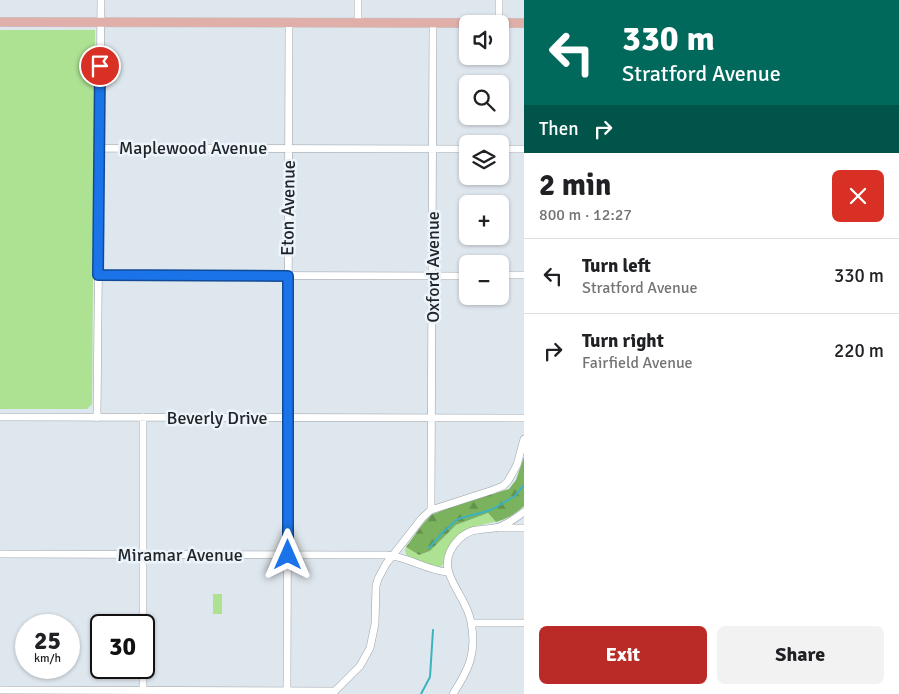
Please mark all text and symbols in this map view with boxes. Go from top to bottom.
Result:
map controls [459,15,509,305]
button: sound [459,15,509,65]
text: 330 m [622,17,715,60]
icon: left [539,20,604,85]
pin [79,45,121,87]
icon: arrive [86,52,114,80]
text: Stratford Avenue [622,60,781,87]
button: search [459,75,509,125]
icon: right [589,115,617,143]
text: Then [539,117,579,141]
button: layers [459,135,509,185]
street label: Maplewood Avenue [119,137,267,159]
street label: Eton Avenue [276,160,300,256]
text: 2 min [539,167,611,204]
button: close [832,170,884,222]
button: + [459,195,509,245]
text: 800 m · 12:27 [539,205,632,225]
street label: Oxford Avenue [422,211,444,323]
text: Turn left [582,254,651,278]
button: − [459,255,509,305]
icon: left [539,262,567,290]
text: 330 m [834,264,884,288]
text: Stratford Avenue [582,278,697,298]
text: Turn right [582,329,664,353]
icon: right [539,337,567,365]
text: 220 m [834,339,884,363]
text: Fairfield Avenue [582,353,693,373]
street label: Beverly Drive [167,407,267,429]
position arrow [261,528,313,580]
street label: Miramar Avenue [117,544,243,566]
speed limit sign: 30 [90,614,155,679]
text: 25 [34,625,61,656]
button: Exit [539,626,707,684]
button: Share [717,626,884,684]
text: km/h [34,651,61,666]

